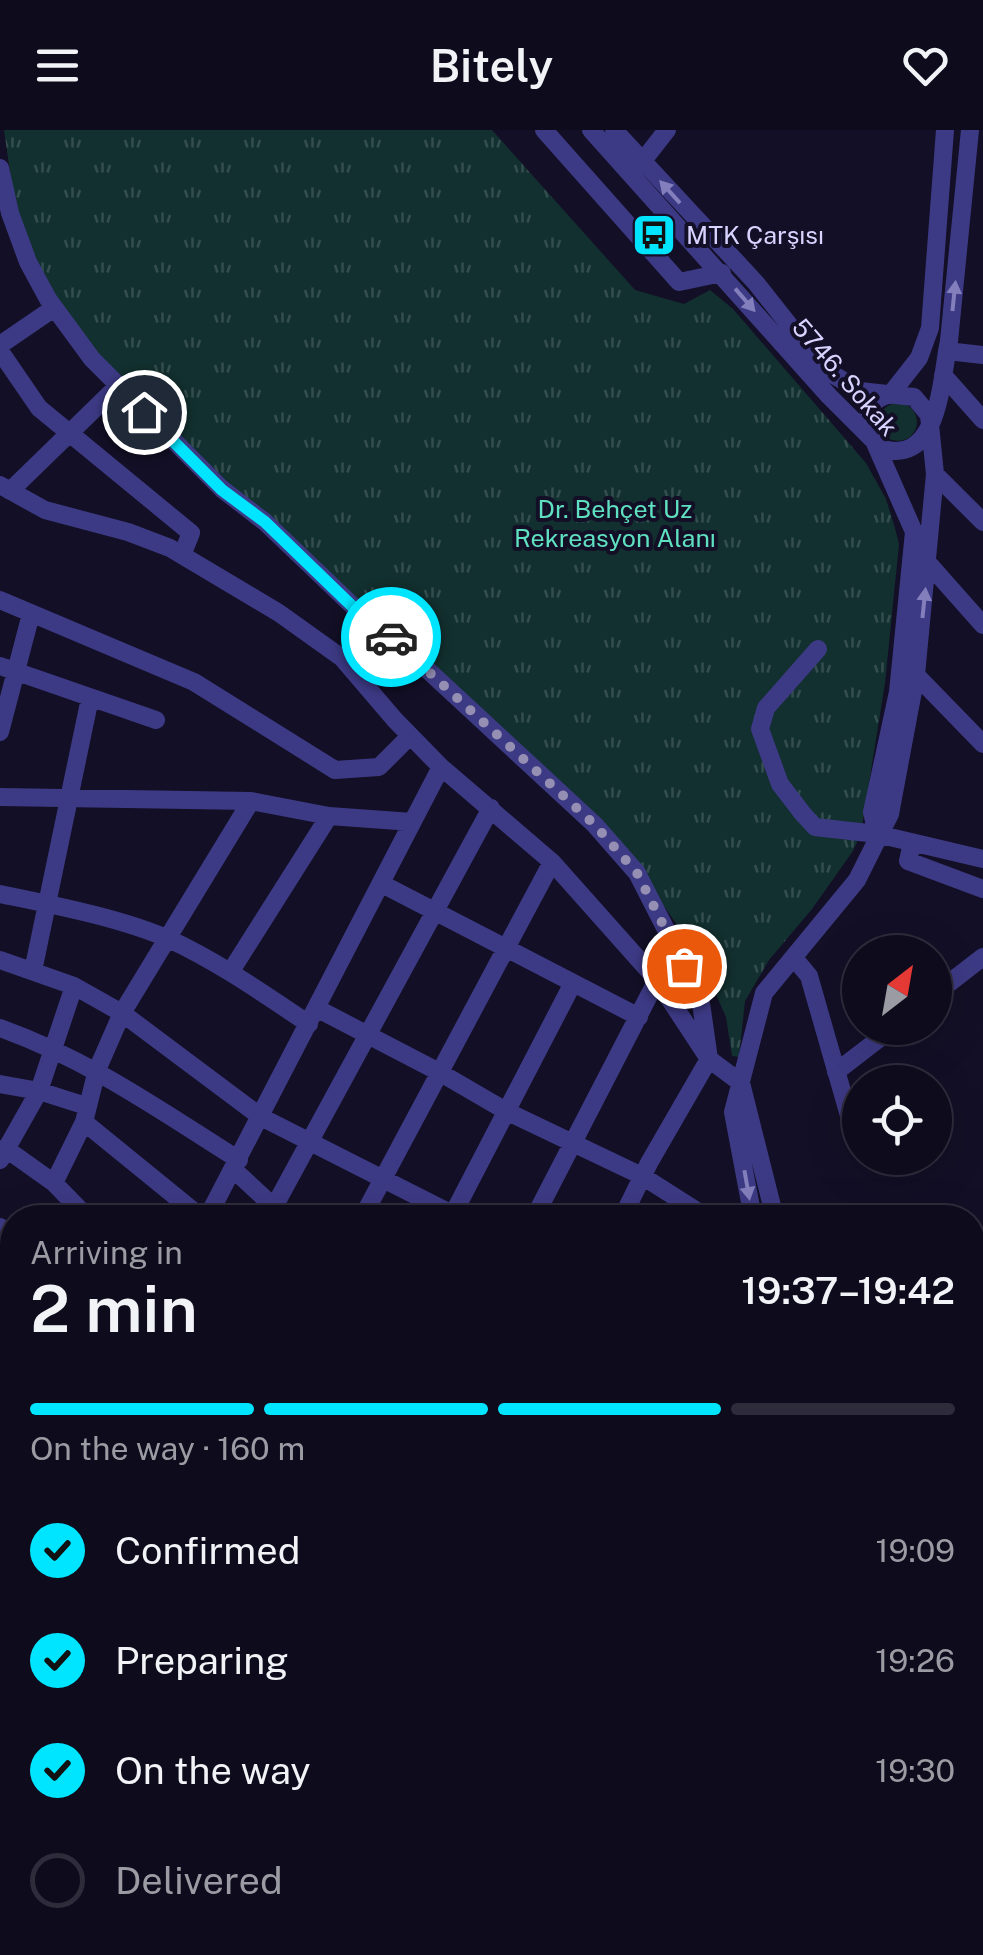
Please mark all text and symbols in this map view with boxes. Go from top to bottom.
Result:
icon: menu [30,38,85,93]
icon: heart [898,38,953,93]
text: Bitely [430,39,553,92]
one-way arrow [659,180,682,204]
bus stop icon: MTK Çarşısı [631,212,677,258]
place label: MTK Çarşısı [686,220,824,250]
one-way arrow [946,280,962,312]
one-way arrow [733,288,756,312]
street label: 5746. Sokak [786,312,904,442]
pin [102,370,187,455]
icon: home [117,385,172,440]
park label: Dr. Behçet Uz Rekreasyon Alanı [514,494,716,553]
courier [341,587,441,687]
one-way arrow [916,587,932,619]
icon: car [364,610,419,665]
pin [642,924,727,1009]
north arrow [842,935,952,1045]
map controls [842,935,952,1175]
icon: bag [657,939,712,994]
button: locate [842,1065,952,1175]
one-way arrow [739,1169,755,1200]
text: Arriving in [30,1234,183,1271]
text: 19:37–19:42 [741,1268,955,1313]
text: 2 min [30,1270,198,1347]
text: On the way · 160 m [30,1430,305,1467]
icon: check [30,1523,85,1578]
text: Confirmed [115,1528,300,1573]
text: 19:09 [875,1532,955,1569]
icon: check [30,1633,85,1688]
text: Preparing [115,1638,289,1683]
text: 19:26 [875,1642,955,1679]
icon: check [30,1743,85,1798]
text: On the way [115,1748,311,1793]
text: 19:30 [875,1752,955,1789]
text: Delivered [115,1858,283,1903]

